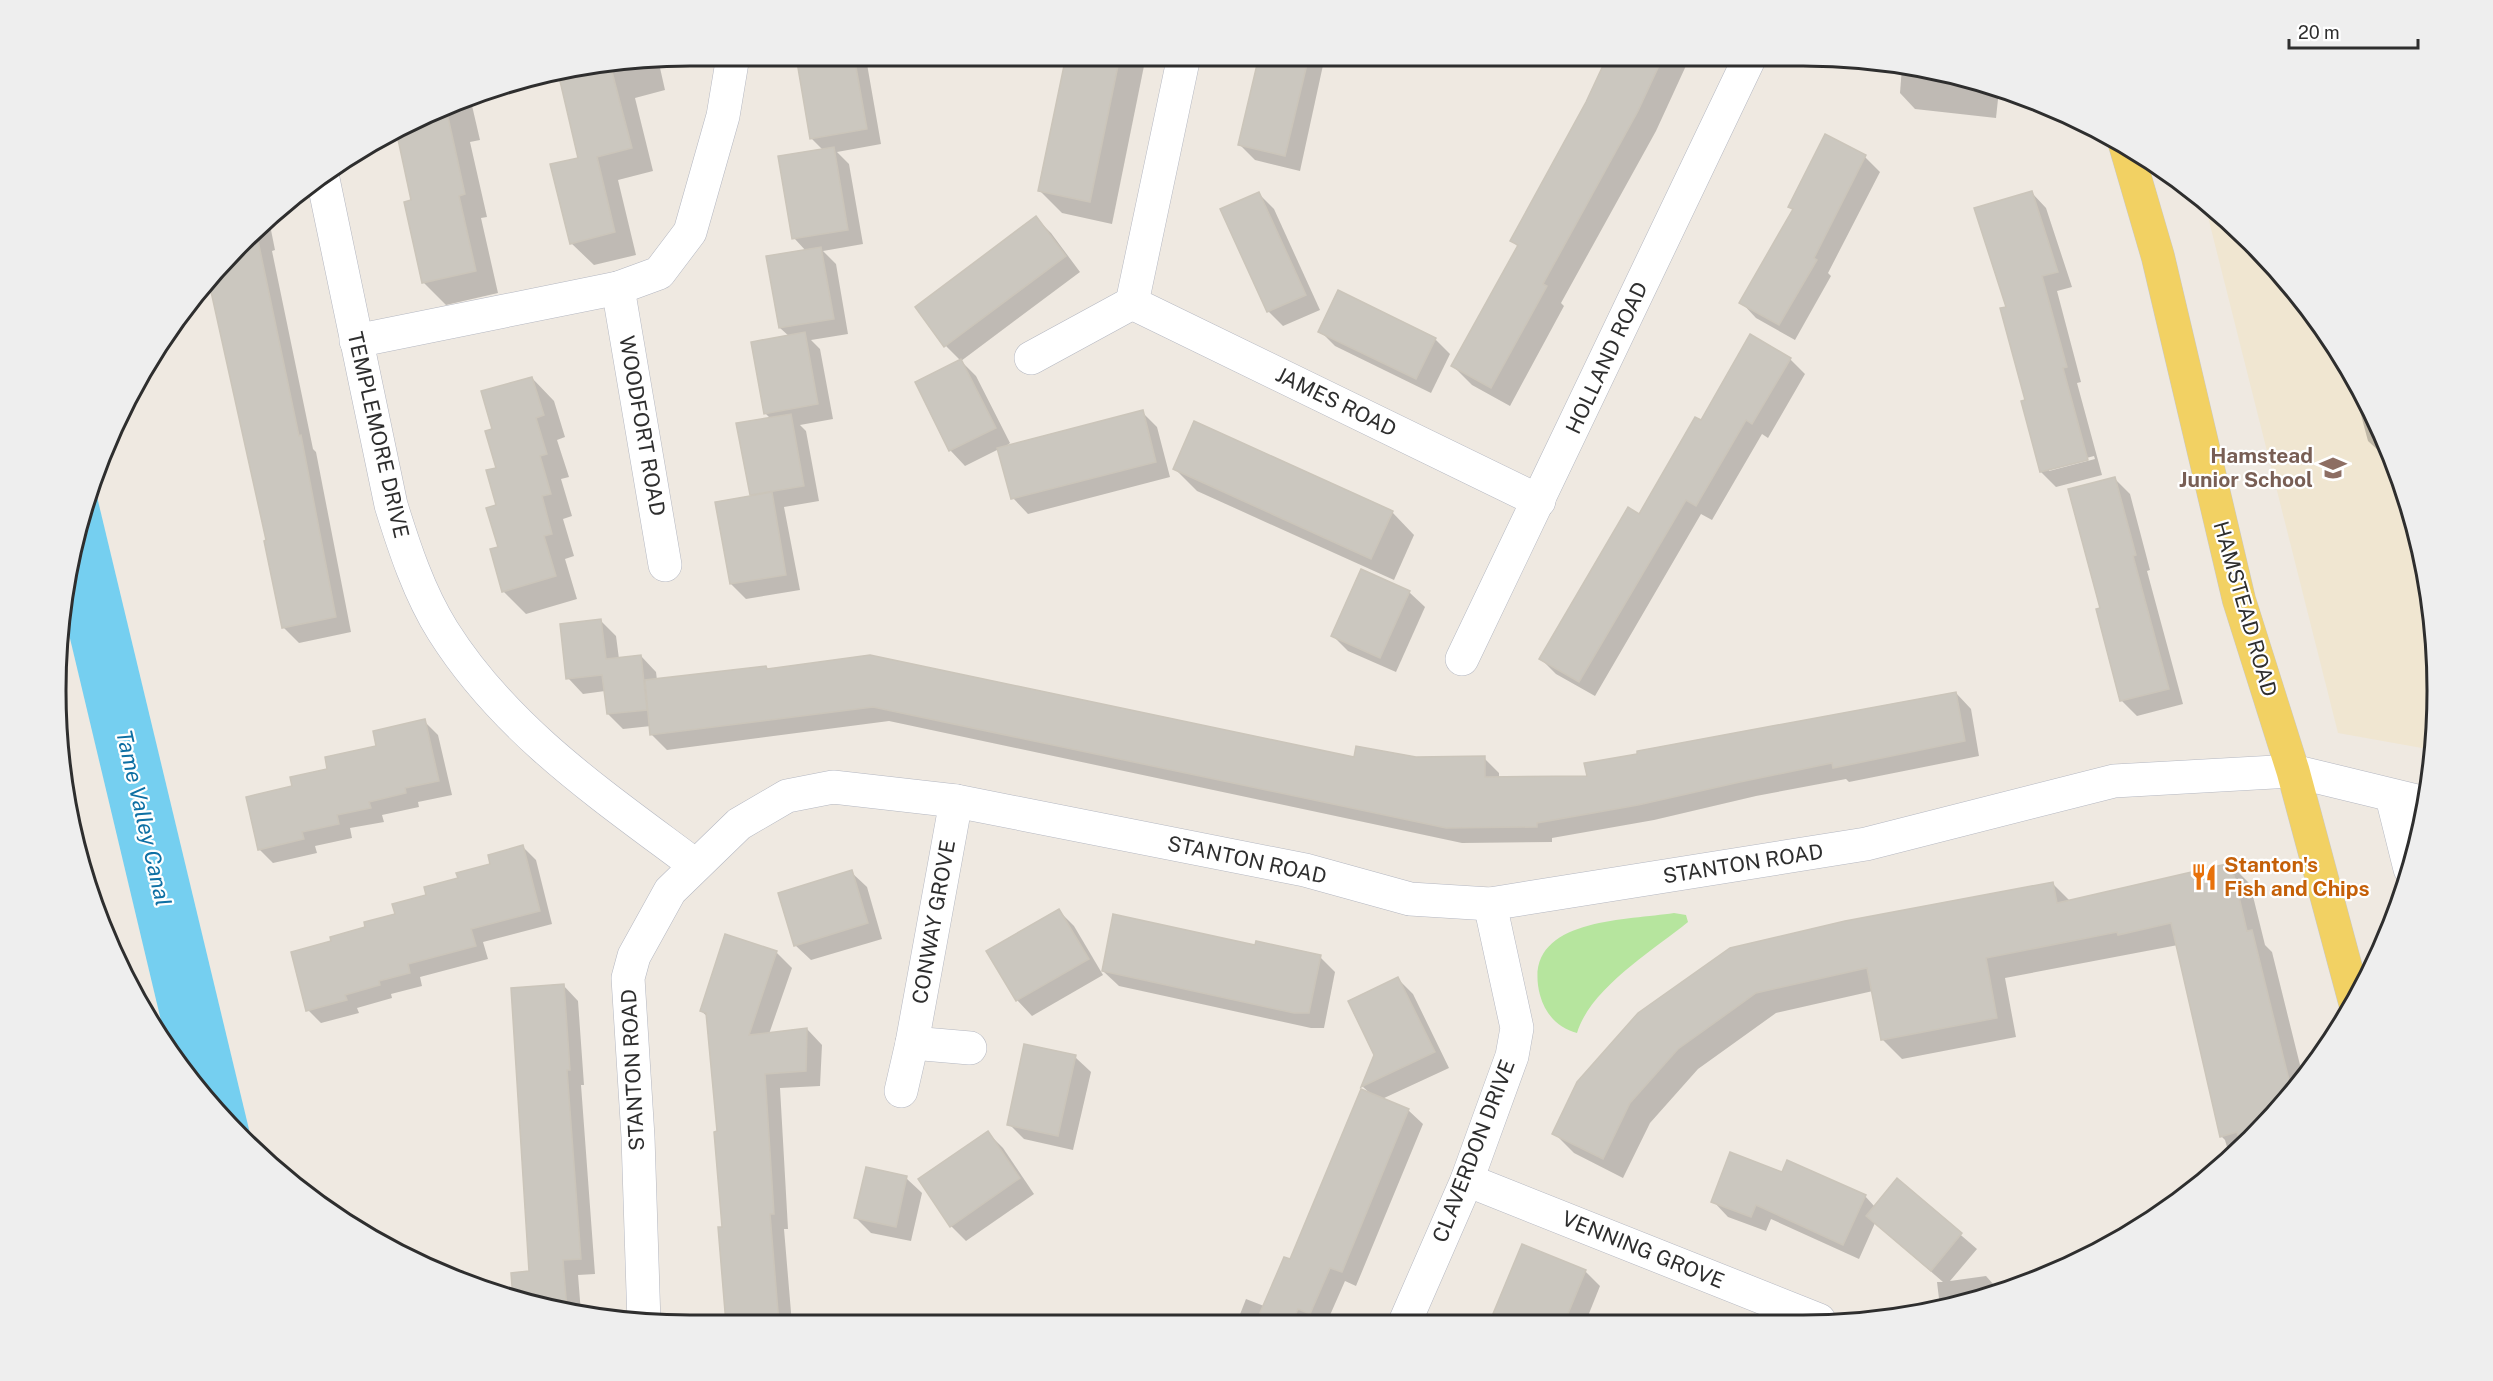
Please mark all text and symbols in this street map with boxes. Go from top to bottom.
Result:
scale bar [2289,12,2418,50]
text: 20 m [2298,22,2340,43]
street label: HOLLAND ROAD [1560,278,1653,438]
street label: TEMPLEMORE DRIVE [343,329,414,541]
street label: WOODFORT ROAD [614,334,671,518]
street label: JAMES ROAD [1272,362,1401,442]
place label: Hamstead Junior School [2179,443,2313,492]
school or university icon: Hamstead Junior School [2318,453,2348,483]
street label: HAMSTEAD ROAD [2208,518,2282,699]
water label: Tame Valley Canal [111,727,177,909]
street label: STANTON ROAD [1165,830,1329,889]
street label: CONWAY GROVE [907,838,960,1006]
street label: STANTON ROAD [1661,838,1825,889]
place label: Stanton's Fish and Chips [2224,852,2370,901]
restaurant icon: Stanton's Fish and Chips [2189,862,2219,892]
street label: STANTON ROAD [616,989,649,1152]
street label: CLAVERDON DRIVE [1427,1056,1520,1246]
street label: VENNING GROVE [1558,1206,1728,1294]

